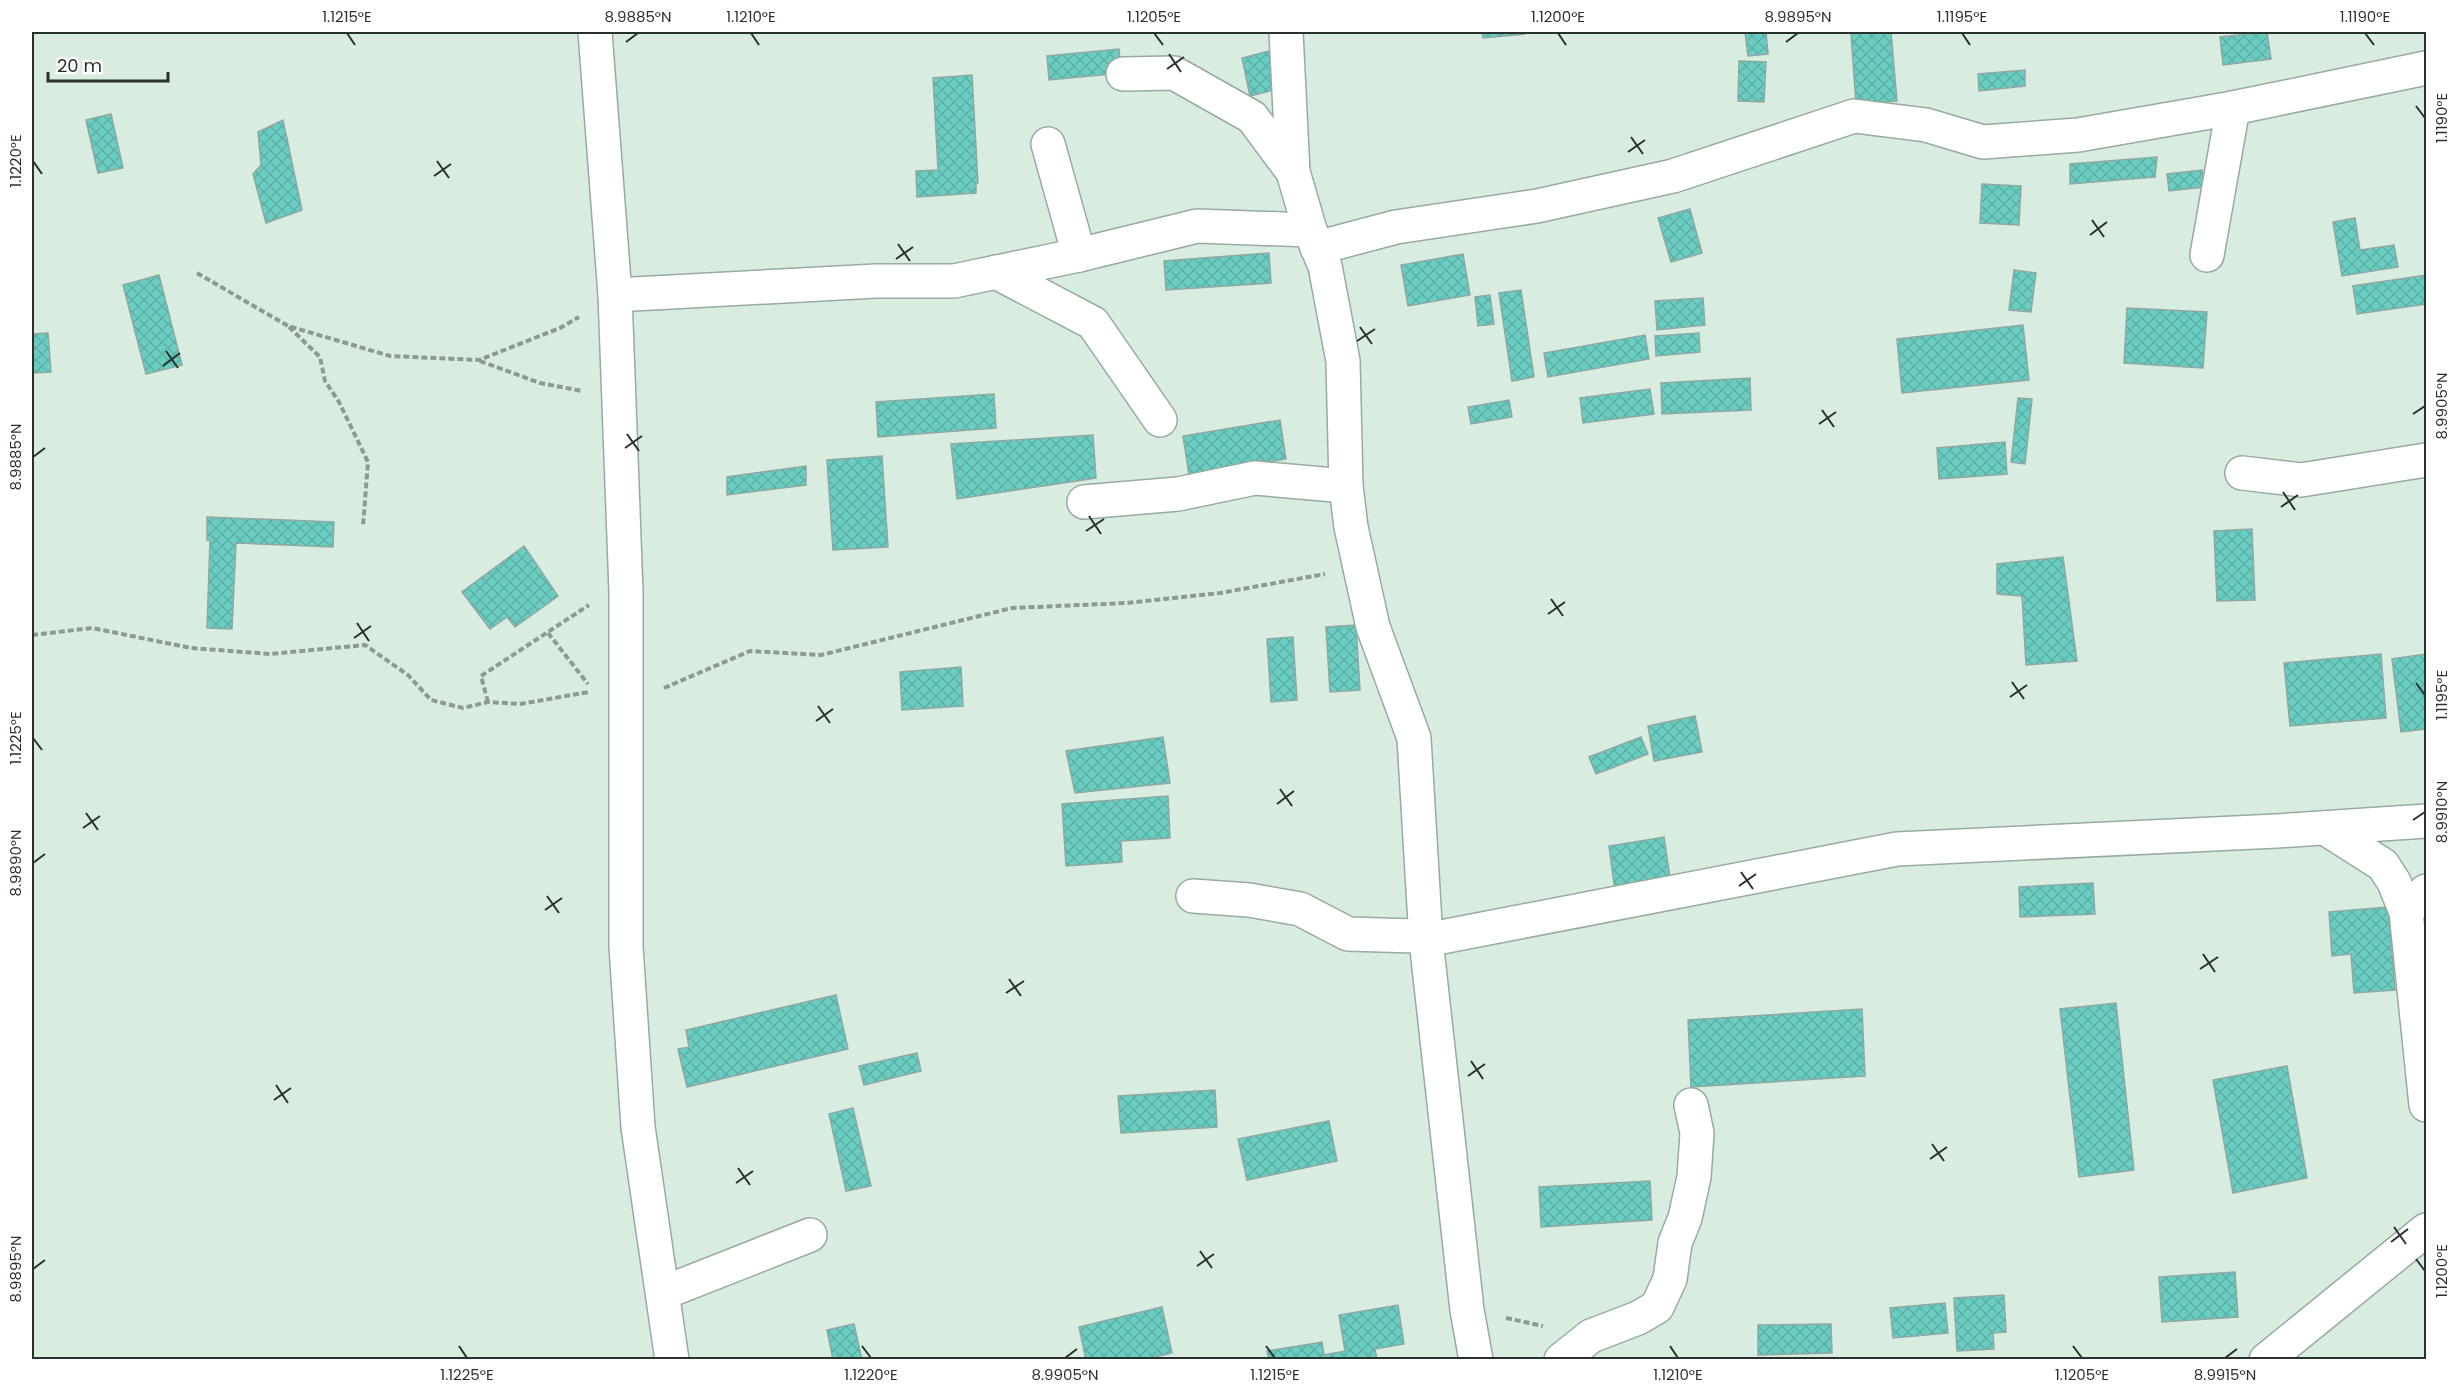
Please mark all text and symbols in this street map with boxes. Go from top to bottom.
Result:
text: 1.1215°E [322,6,372,27]
text: 8.9885°N [604,6,672,27]
text: 1.1210°E [726,6,776,27]
text: 1.1205°E [1127,6,1181,27]
text: 1.1200°E [1531,6,1585,27]
text: 8.9895°N [1764,6,1832,27]
text: 1.1195°E [1937,6,1987,27]
text: 1.1190°E [2340,6,2390,27]
scale bar [48,45,168,83]
text: 20 m [57,53,102,78]
text: 1.1190°E [2431,93,2452,143]
text: 1.1220°E [5,134,26,188]
text: 8.9905°N [2431,372,2452,440]
text: 8.9885°N [5,423,26,491]
text: 1.1195°E [2431,670,2452,720]
text: 1.1225°E [5,711,26,765]
text: 8.9910°N [2431,781,2452,843]
text: 8.9890°N [5,829,26,897]
text: 8.9895°N [5,1235,26,1303]
text: 1.1200°E [2431,1244,2452,1298]
text: 1.1225°E [440,1364,494,1385]
text: 1.1220°E [844,1364,898,1385]
text: 8.9905°N [1031,1364,1099,1385]
text: 1.1215°E [1250,1364,1300,1385]
text: 1.1210°E [1653,1364,1703,1385]
text: 1.1205°E [2055,1364,2109,1385]
text: 8.9915°N [2194,1364,2256,1385]

